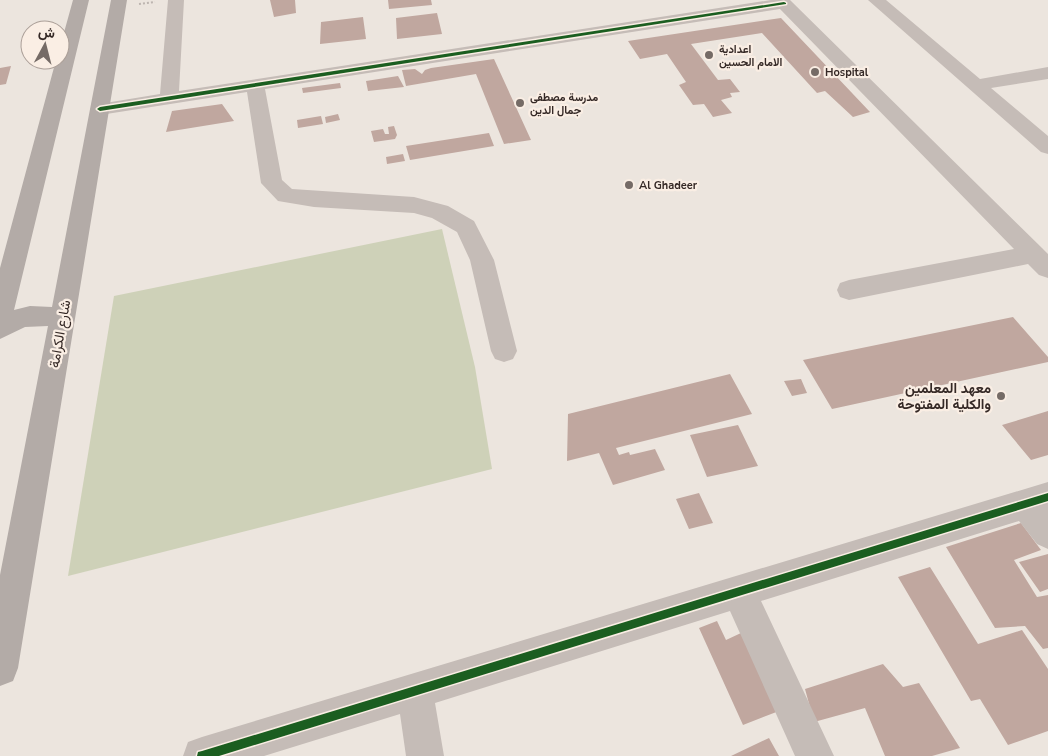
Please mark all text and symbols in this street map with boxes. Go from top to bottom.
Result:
north arrow [20,20,70,70]
text: ش [37,22,56,43]
place label: اعدادية الامام الحسين [719,42,783,70]
marker: اعدادية الامام الحسين [703,49,715,61]
place label: Hospital [825,65,869,80]
marker: Hospital [809,66,821,78]
place label: مدرسة مصطفى جمال الدين [530,90,598,118]
marker: مدرسة مصطفى جمال الدين [514,97,526,109]
place label: Al Ghadeer [639,178,698,193]
marker: Al Ghadeer [623,179,635,191]
street label: شارع الكرامة [45,299,76,370]
place label: معهد المعلمين والكلية المفتوحة [898,379,991,414]
marker: معهد المعلمين والكلية المفتوحة [995,390,1007,402]

